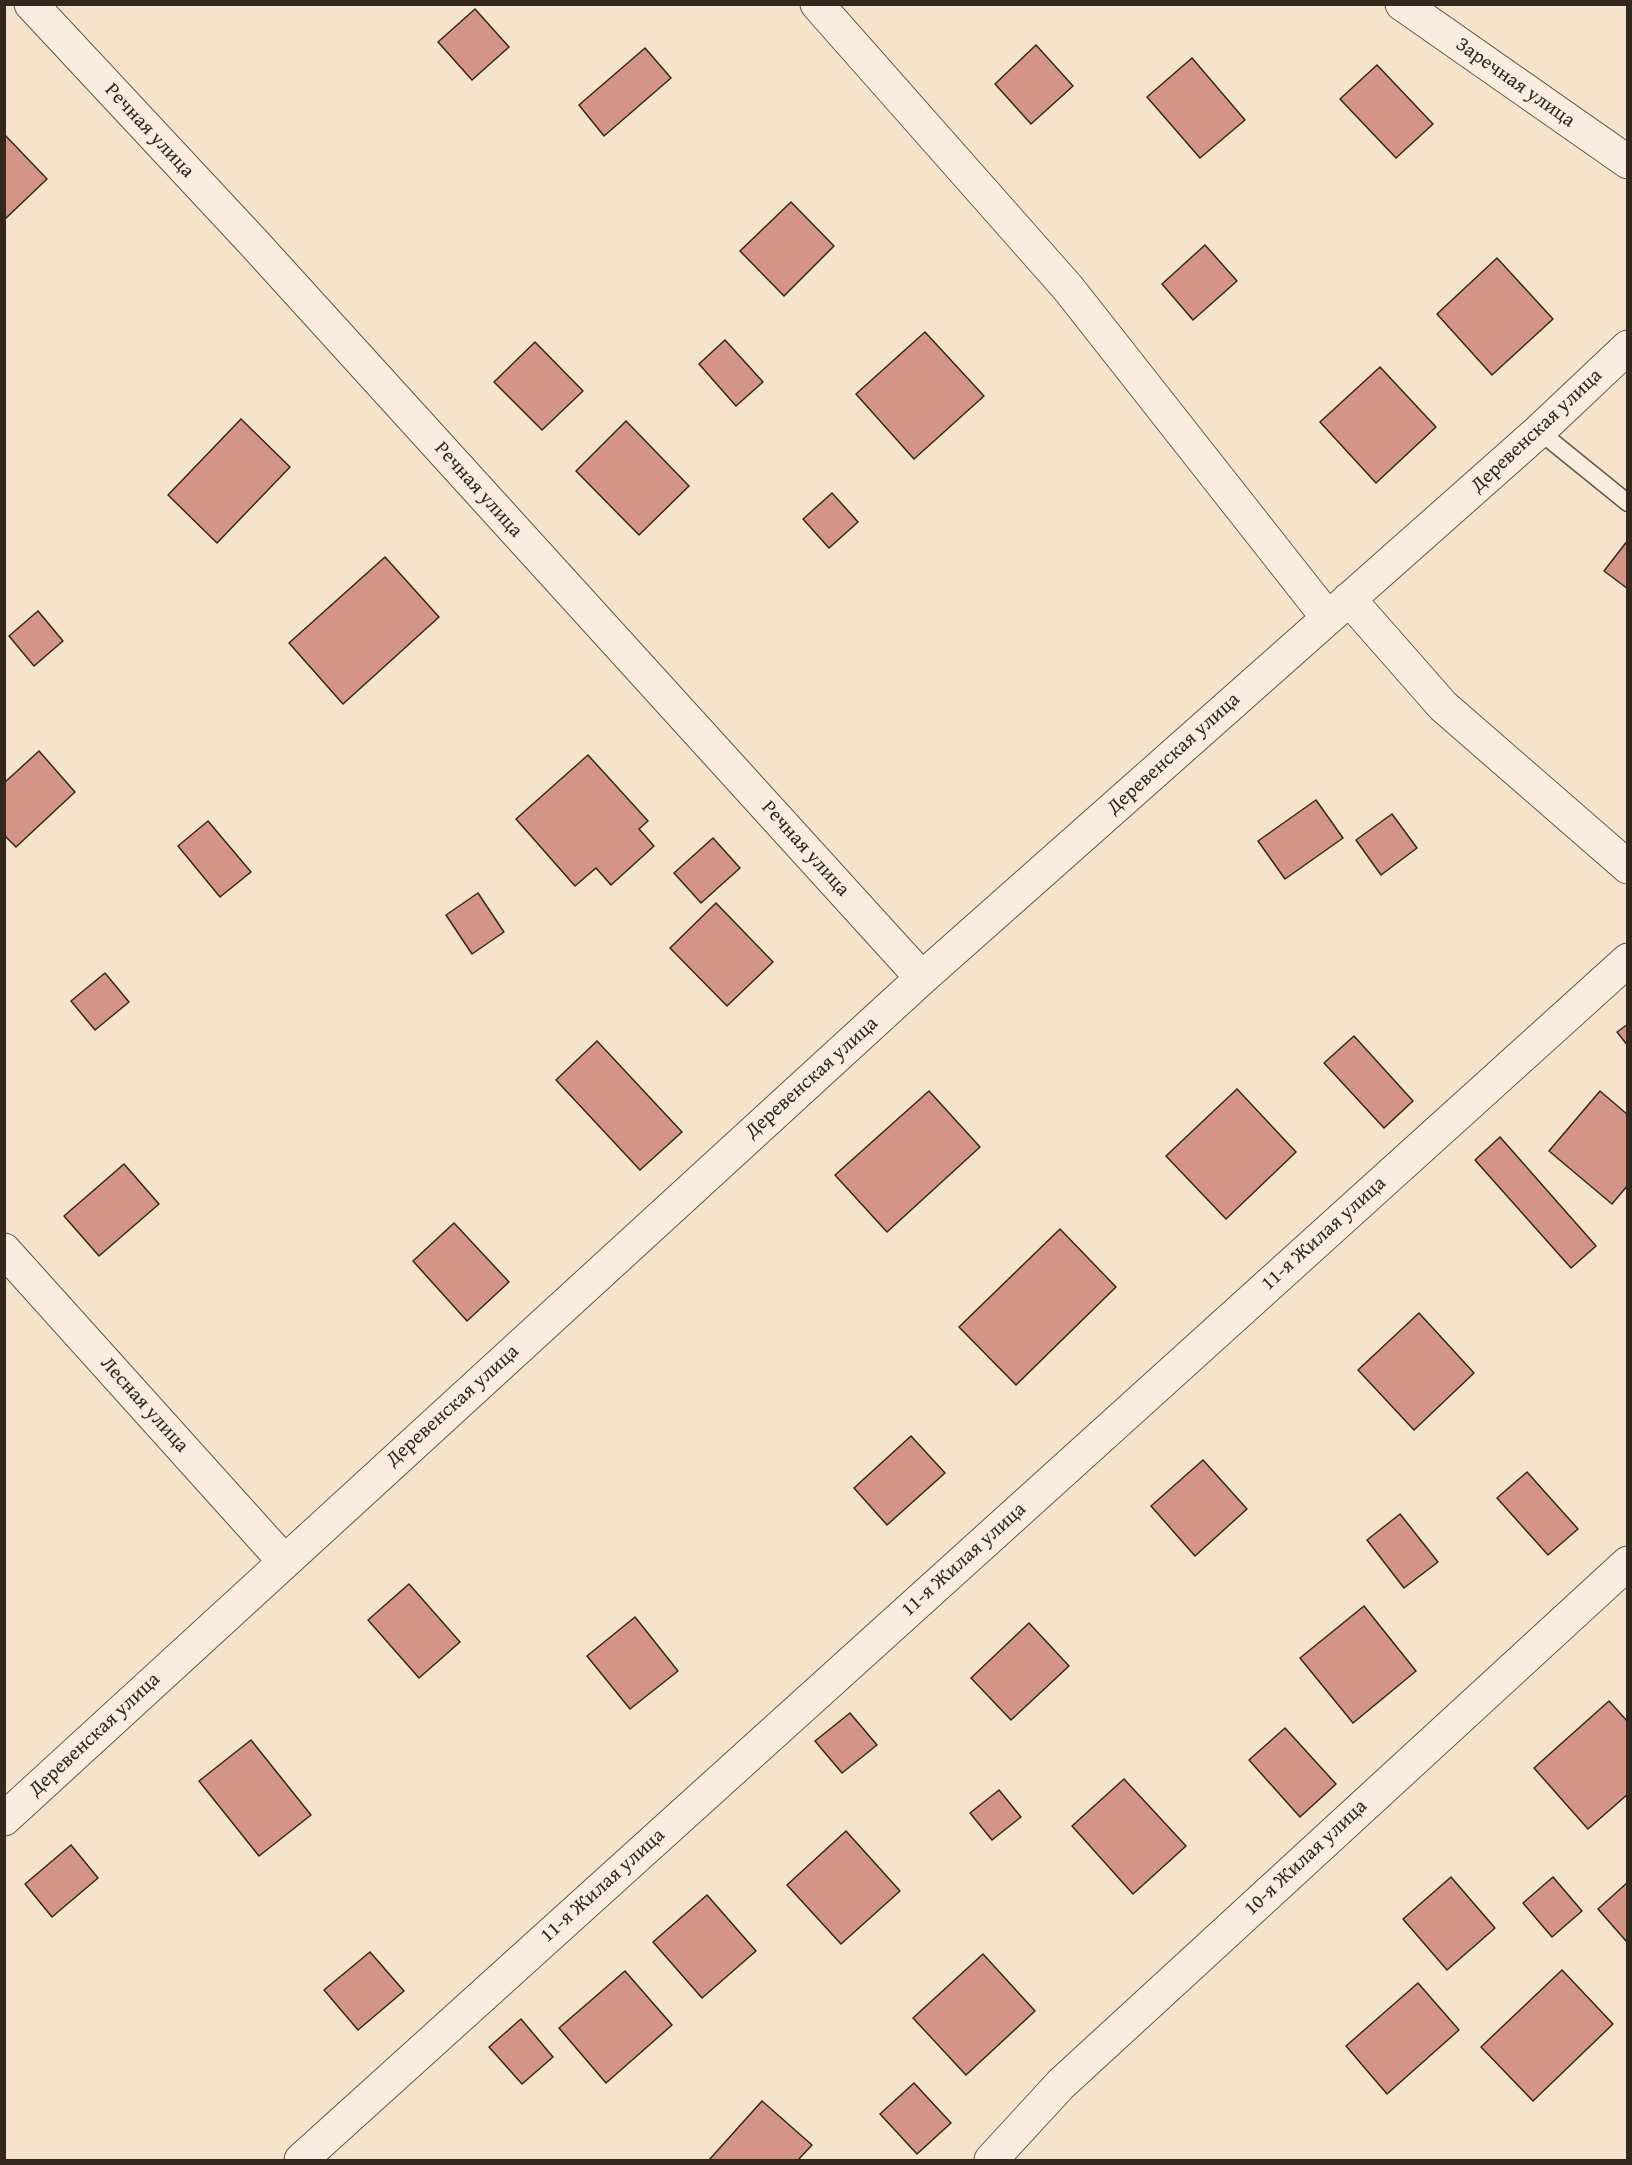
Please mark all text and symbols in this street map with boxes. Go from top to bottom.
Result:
street label: Заречная улица [1451,33,1579,133]
street label: Речная улица [99,79,199,183]
street label: Деревенская улица [1466,364,1608,498]
street label: Речная улица [429,437,527,543]
street label: Деревенская улица [1103,688,1245,820]
street label: Речная улица [756,796,854,902]
street label: Деревенская улица [741,1012,883,1144]
street label: 11-я Жилая улица [1257,1172,1391,1296]
street label: Деревенская улица [382,1340,524,1472]
street label: Лесная улица [95,1352,193,1458]
street label: 11-я Жилая улица [897,1498,1031,1622]
street label: Деревенская улица [24,1668,166,1802]
street label: 10-я Жилая улица [1240,1795,1372,1921]
street label: 11-я Жилая улица [536,1824,670,1948]

